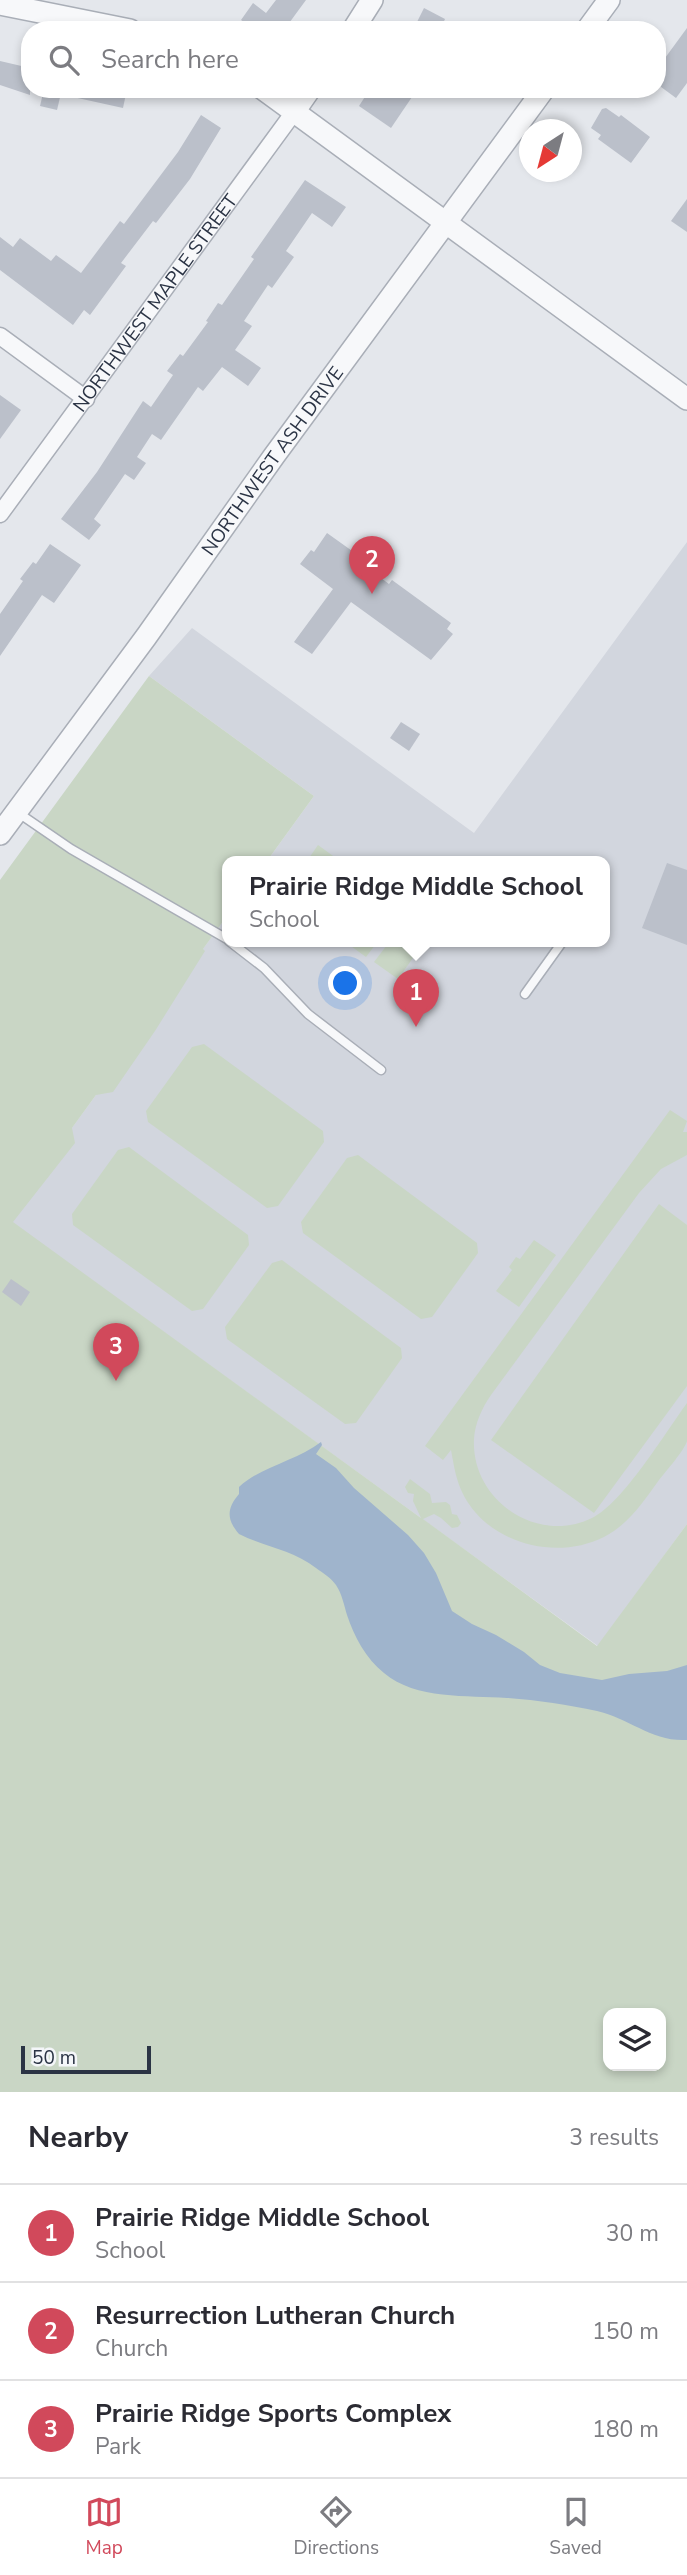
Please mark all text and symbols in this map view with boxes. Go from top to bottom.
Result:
search box [21,21,666,98]
icon: search [45,41,83,79]
text: Search here [101,42,239,77]
north arrow [519,119,582,182]
street label: NORTHWEST MAPLE STREET [67,189,244,417]
street label: NORTHWEST ASH DRIVE [196,361,350,561]
pin: 2 [349,536,395,594]
popup [222,856,610,947]
text: Prairie Ridge Middle School [249,869,583,904]
text: School [249,904,319,935]
your location [328,966,362,1000]
pin: 1 [393,969,439,1027]
pin: 3 [93,1323,139,1381]
map controls [603,2008,666,2071]
button: layers [603,2008,666,2071]
scale bar [21,2043,150,2075]
text: 50 m [32,2045,76,2071]
text: Nearby [28,2117,128,2158]
text: 3 results [569,2122,659,2153]
text: Prairie Ridge Middle School [95,2200,429,2235]
text: 1 [44,2218,58,2249]
text: 30 m [606,2218,659,2249]
text: School [95,2235,165,2266]
text: Resurrection Lutheran Church [95,2298,455,2333]
text: 2 [44,2316,58,2347]
text: 150 m [592,2316,659,2347]
text: Church [95,2333,168,2364]
text: Prairie Ridge Sports Complex [95,2396,452,2431]
text: 3 [44,2414,58,2445]
text: 180 m [592,2414,659,2445]
text: Park [95,2431,141,2462]
tab: Map [85,2493,123,2561]
tab: Directions [293,2493,379,2561]
tab: Saved [549,2493,602,2561]

